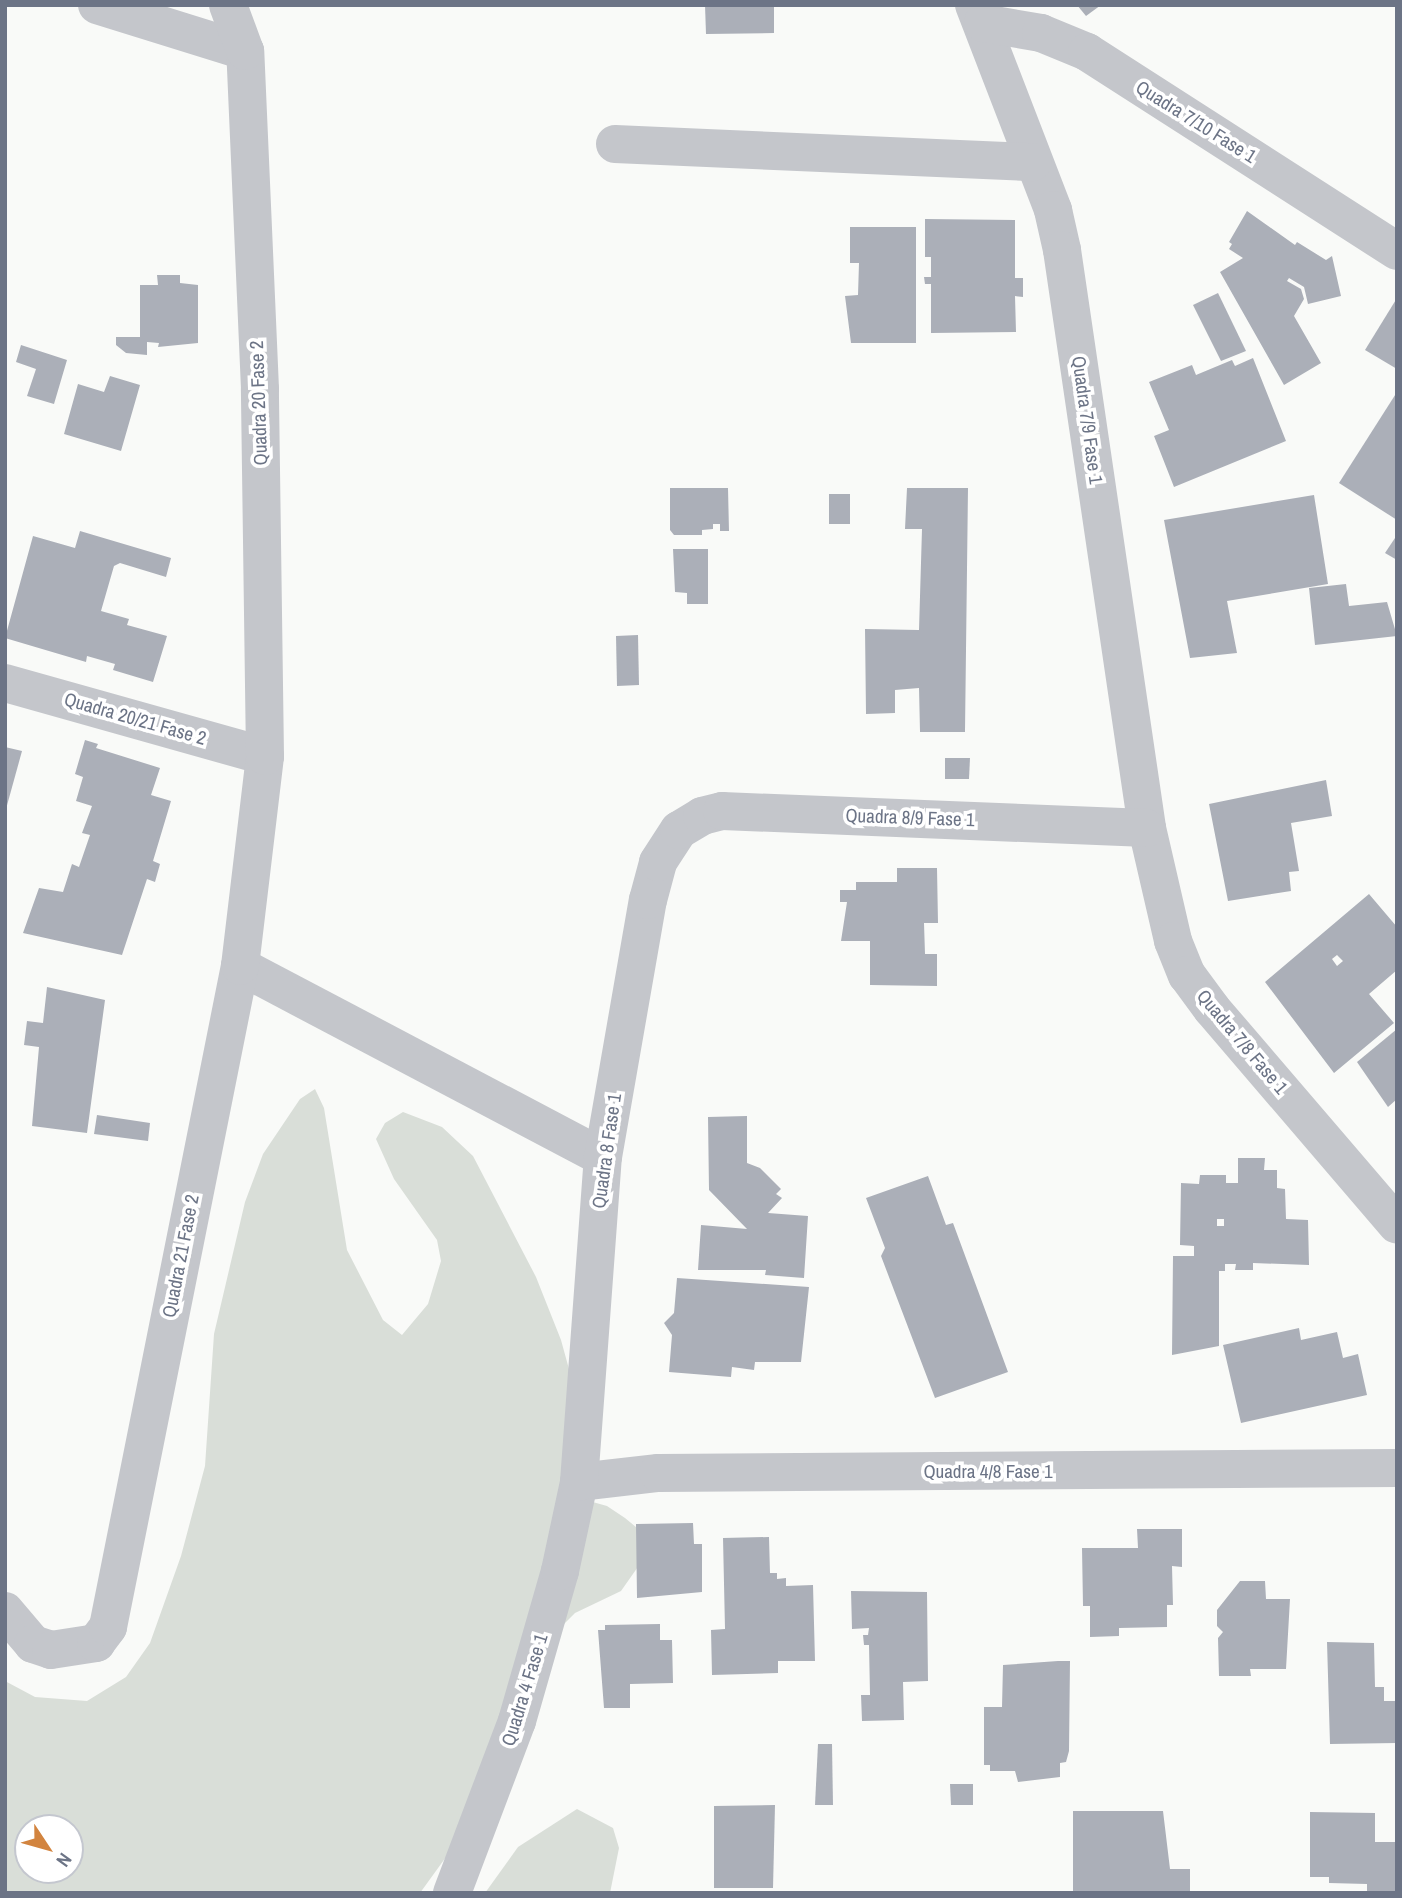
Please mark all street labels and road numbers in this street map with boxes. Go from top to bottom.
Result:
street label: Quadra 7/10 Fase 1 [1132,76,1260,168]
street label: Quadra 20 Fase 2 [245,340,273,466]
street label: Quadra 7/9 Fase 1 [1067,354,1107,486]
street label: Quadra 20/21 Fase 2 [61,688,209,750]
street label: Quadra 8/9 Fase 1 [845,804,975,832]
street label: Quadra 7/8 Fase 1 [1192,985,1292,1099]
street label: Quadra 8 Fase 1 [588,1092,626,1210]
street label: Quadra 21 Fase 2 [158,1193,204,1319]
street label: Quadra 4/8 Fase 1 [923,1461,1053,1483]
street label: Quadra 4 Fase 1 [497,1631,553,1749]

